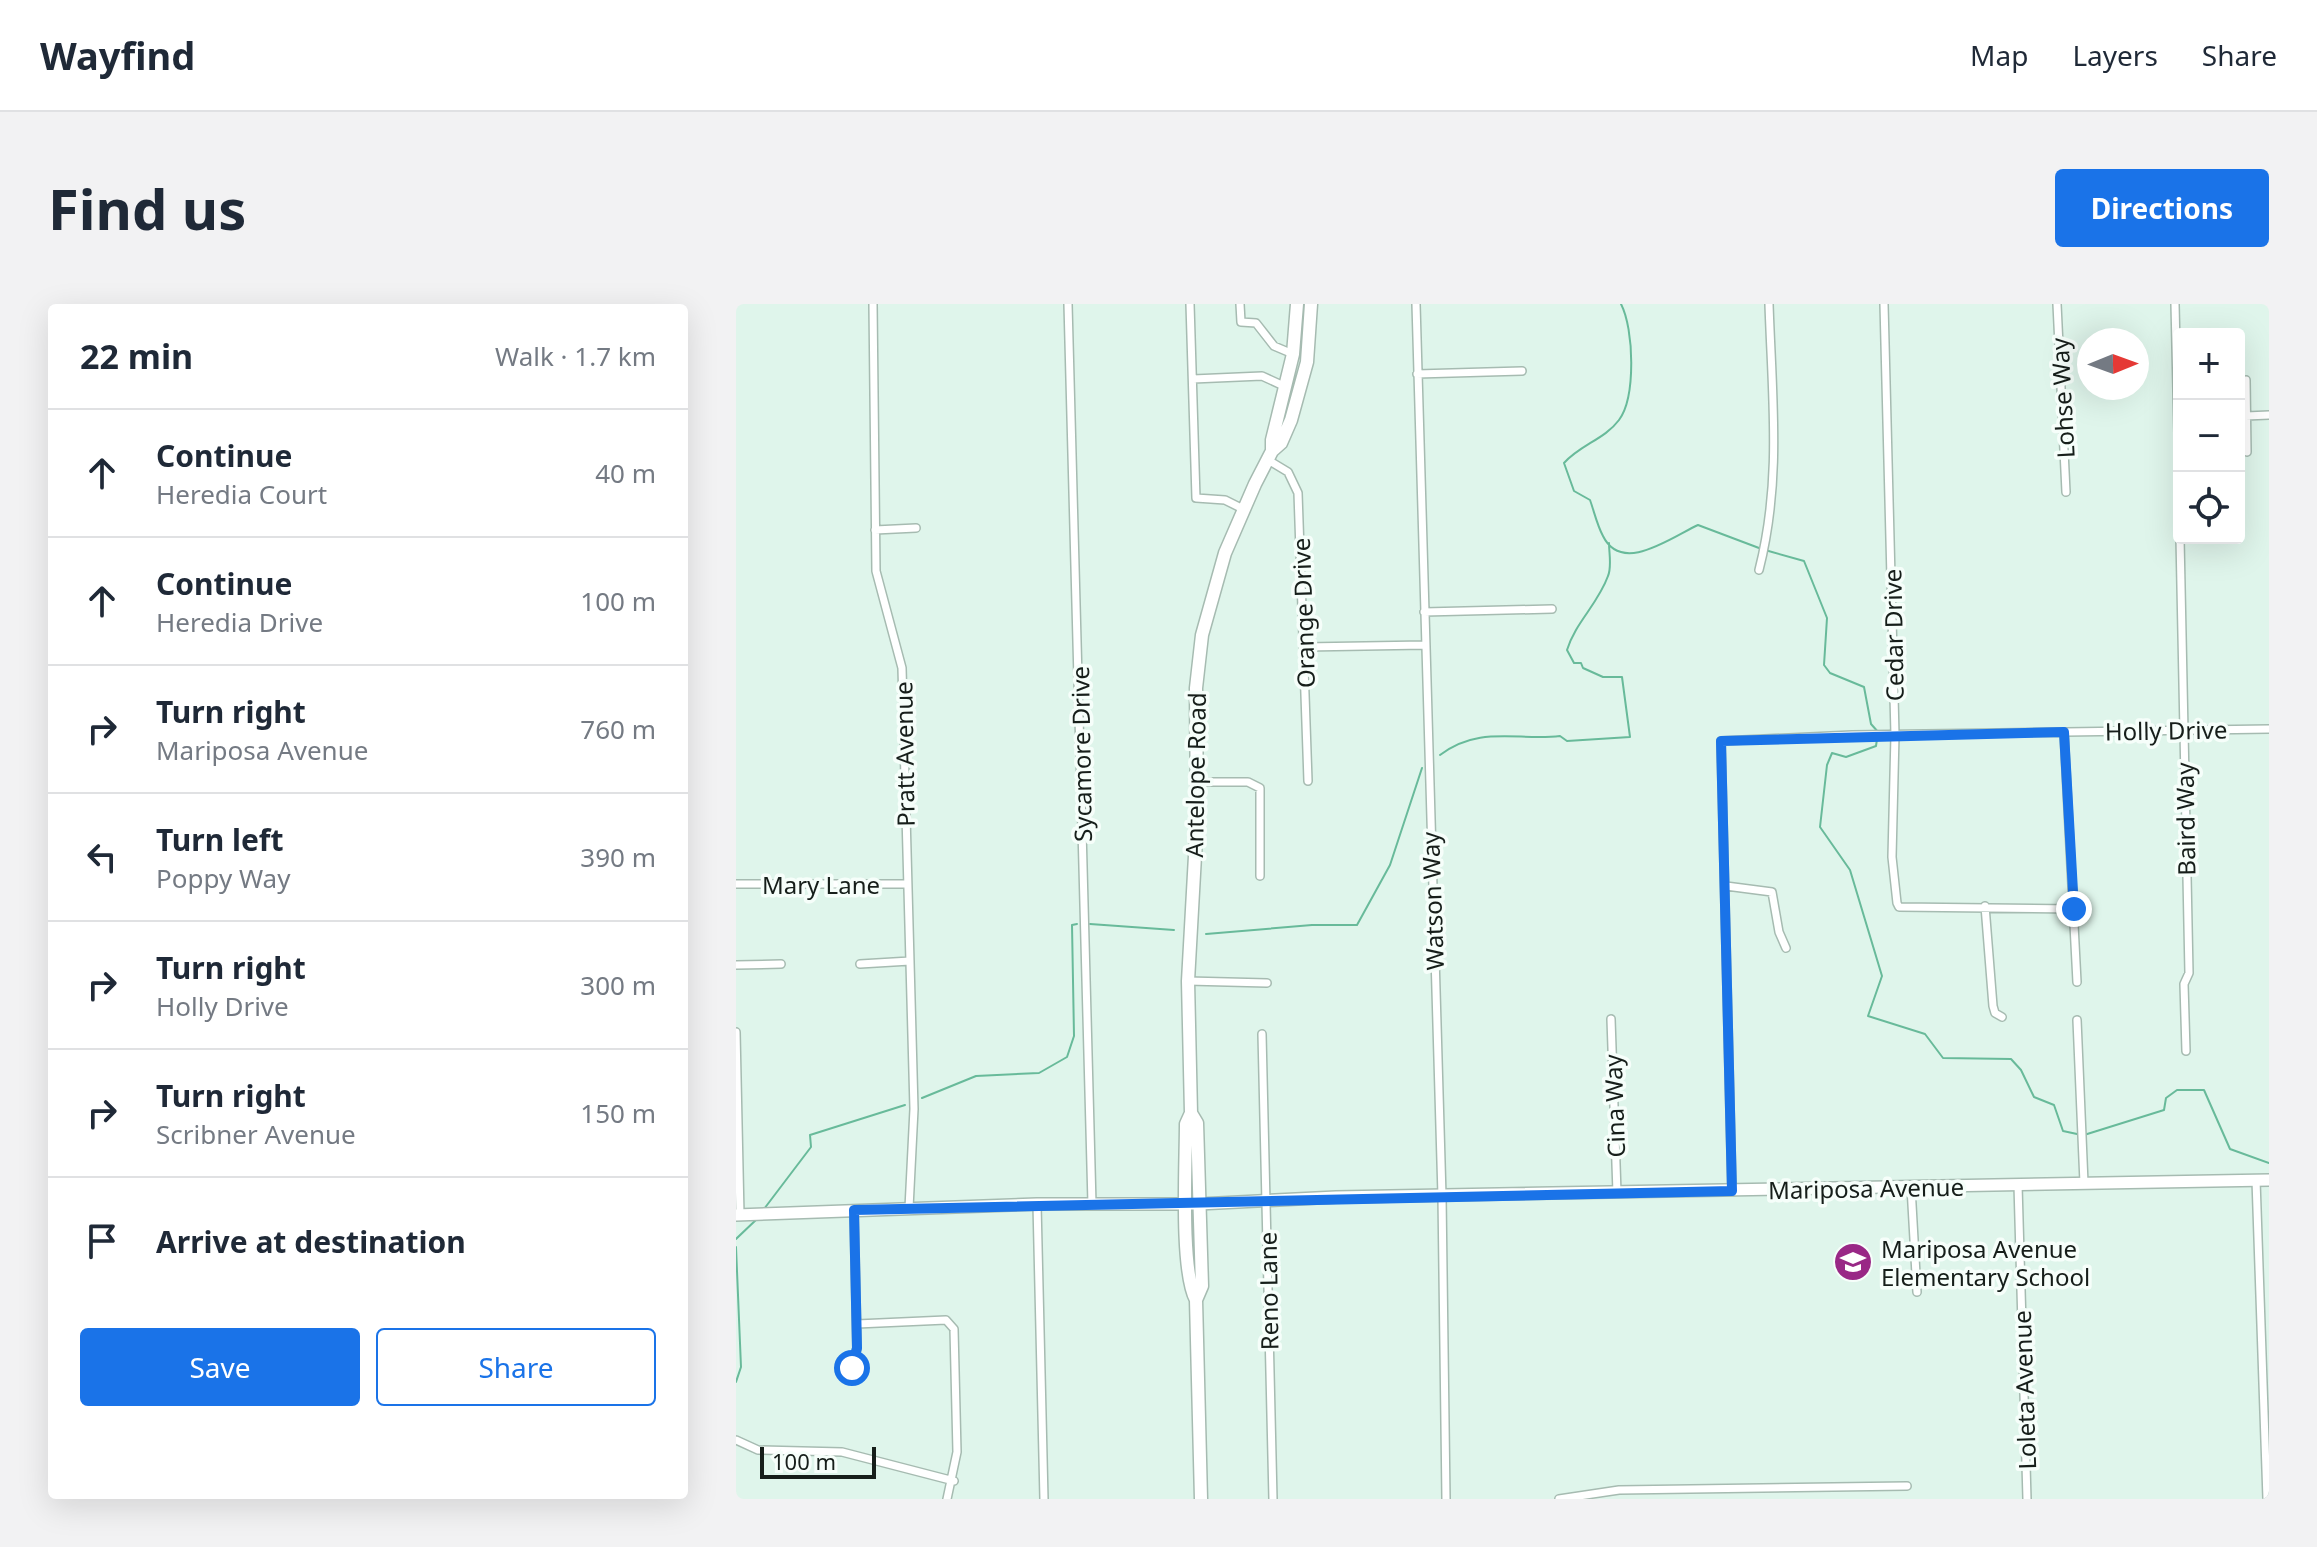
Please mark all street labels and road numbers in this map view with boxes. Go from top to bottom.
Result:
street label: Lohse Way [2042,336,2082,459]
street label: Orange Drive [1284,537,1322,689]
street label: Cedar Drive [1875,569,1911,701]
street label: Sycamore Drive [1063,666,1099,842]
street label: Pratt Avenue [886,681,922,827]
street label: Antelope Road [1177,692,1213,858]
street label: Holly Drive [2104,712,2228,748]
street label: Baird Way [2168,761,2202,876]
street label: Watson Way [1413,830,1451,971]
street label: Mary Lane [762,868,880,901]
street label: Cina Way [1596,1053,1632,1158]
street label: Mariposa Avenue [1768,1170,1964,1206]
street label: Reno Lane [1250,1231,1286,1351]
street label: Loleta Avenue [2005,1310,2043,1470]

